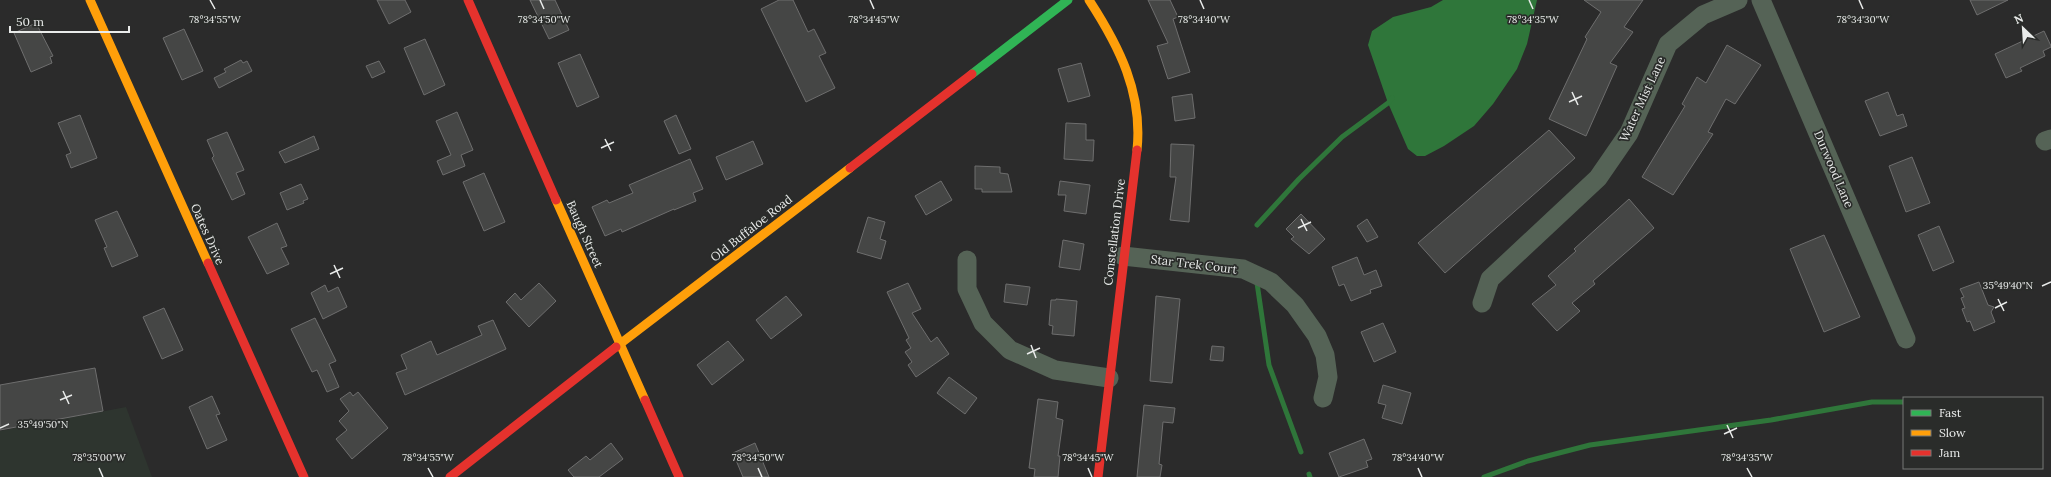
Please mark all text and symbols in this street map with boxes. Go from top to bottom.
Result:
scale bar [10,8,129,34]
north arrow [2003,8,2043,48]
text: N [2012,11,2026,27]
text: 78°34'55"W [189,13,242,26]
text: 78°34'50"W [518,13,571,26]
text: 78°34'45"W [848,13,901,26]
text: 78°34'40"W [1178,13,1231,26]
text: 78°34'35"W [1507,13,1560,26]
text: 78°34'30"W [1837,13,1890,26]
text: 50 m [16,14,44,29]
street label: Water Mist Lane [1616,54,1668,144]
street label: Durwood Lane [1811,128,1857,210]
street label: Constellation Drive [1100,177,1128,286]
street label: Old Buffaloe Road [707,191,795,265]
street label: Baugh Street [563,198,607,270]
street label: Oates Drive [188,201,228,267]
street label: Star Trek Court [1150,251,1239,277]
text: 35°49'40"N [1983,279,2034,292]
legend [1903,397,2043,469]
text: Fast [1939,405,1962,420]
text: 35°49'50"N [18,418,69,431]
text: Slow [1939,425,1966,440]
text: Jam [1938,445,1960,460]
text: 78°35'00"W [72,451,127,464]
text: 78°34'55"W [402,451,455,464]
text: 78°34'50"W [732,451,785,464]
text: 78°34'45"W [1062,451,1115,464]
text: 78°34'40"W [1392,451,1445,464]
text: 78°34'35"W [1721,451,1774,464]

